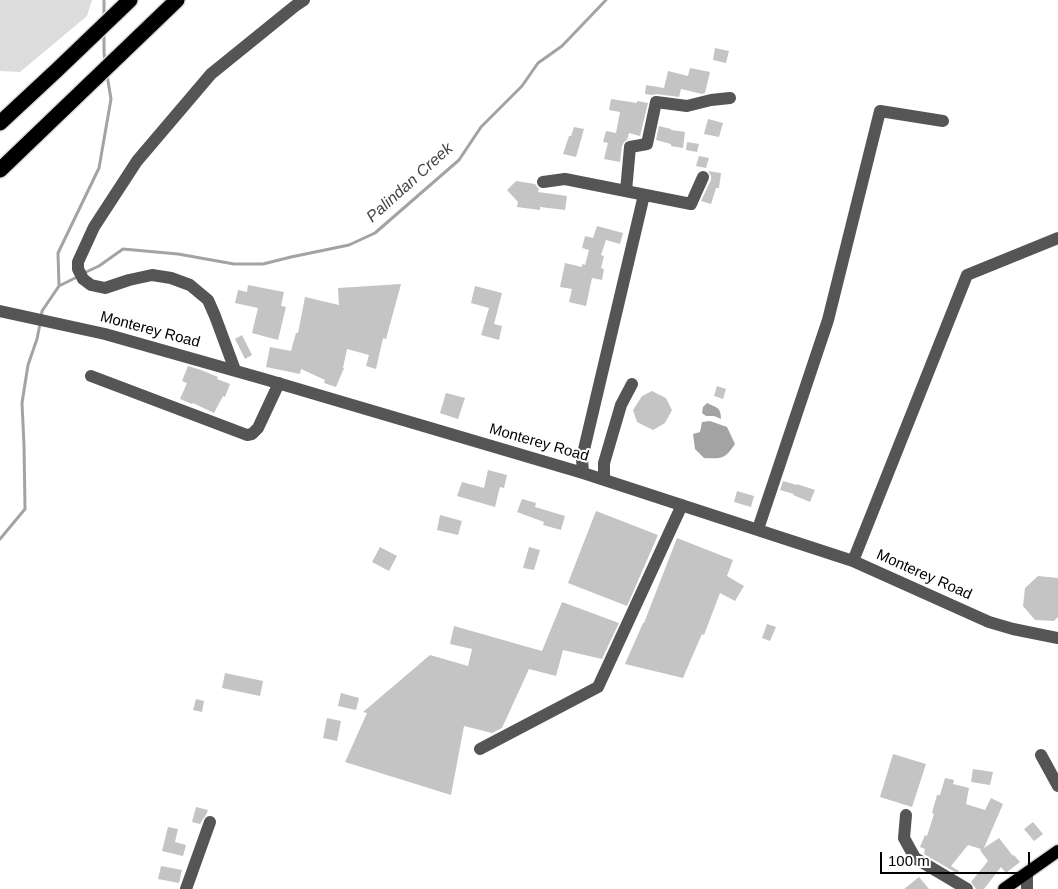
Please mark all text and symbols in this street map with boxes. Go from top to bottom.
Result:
water label: Palindan Creek [363,139,457,227]
street label: Monterey Road [98,308,202,352]
street label: Monterey Road [487,420,591,466]
street label: Monterey Road [873,546,975,604]
scale bar [883,842,1033,874]
text: 100 m [888,852,930,869]

